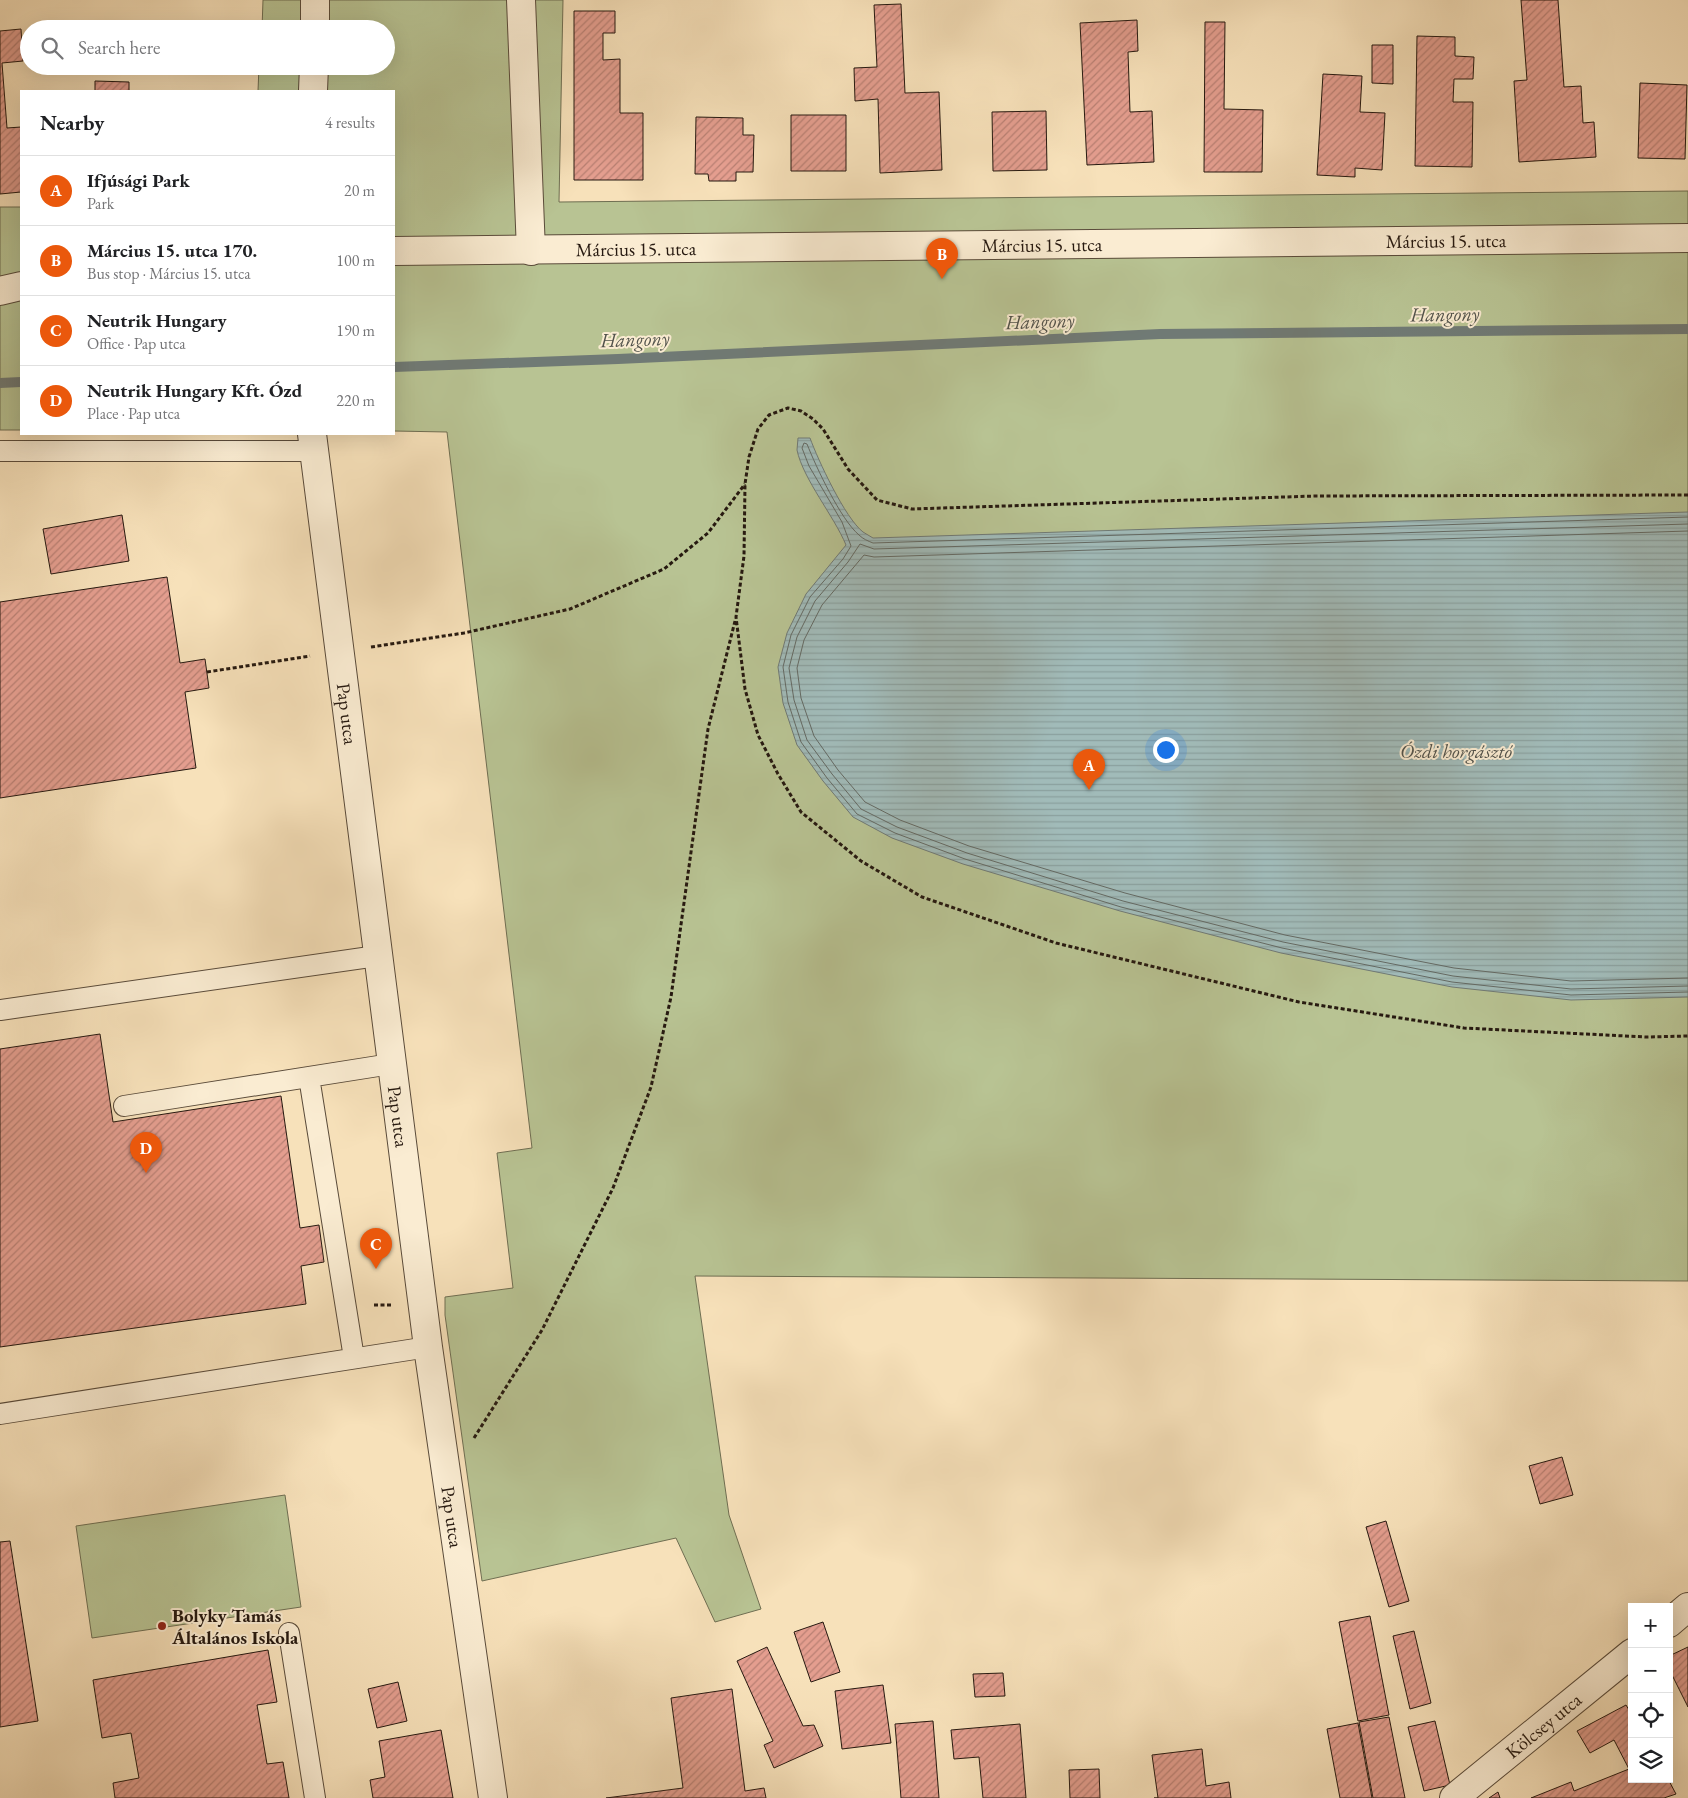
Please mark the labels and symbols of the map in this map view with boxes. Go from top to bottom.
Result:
street label: Március 15. utca [1386,228,1507,254]
street label: Március 15. utca [982,232,1103,258]
street label: Március 15. utca [576,236,697,262]
pin: B [926,238,958,279]
water label: Hangony [1409,300,1480,328]
water label: Hangony [1004,307,1075,335]
water label: Hangony [599,325,670,353]
street label: Pap utca [331,682,363,746]
your location [1153,737,1179,763]
water label: Ózdi horgásztó [1400,738,1513,764]
pin: A [1073,749,1105,790]
street label: Pap utca [382,1084,415,1149]
pin: D [130,1132,162,1173]
pin: C [360,1228,392,1269]
street label: Pap utca [435,1485,469,1550]
place label: Bolyky Tamás Általános Iskola [171,1603,299,1650]
marker: Bolyky Tamás Általános Iskola [156,1620,168,1632]
street label: Kölcsey utca [1500,1687,1587,1764]

